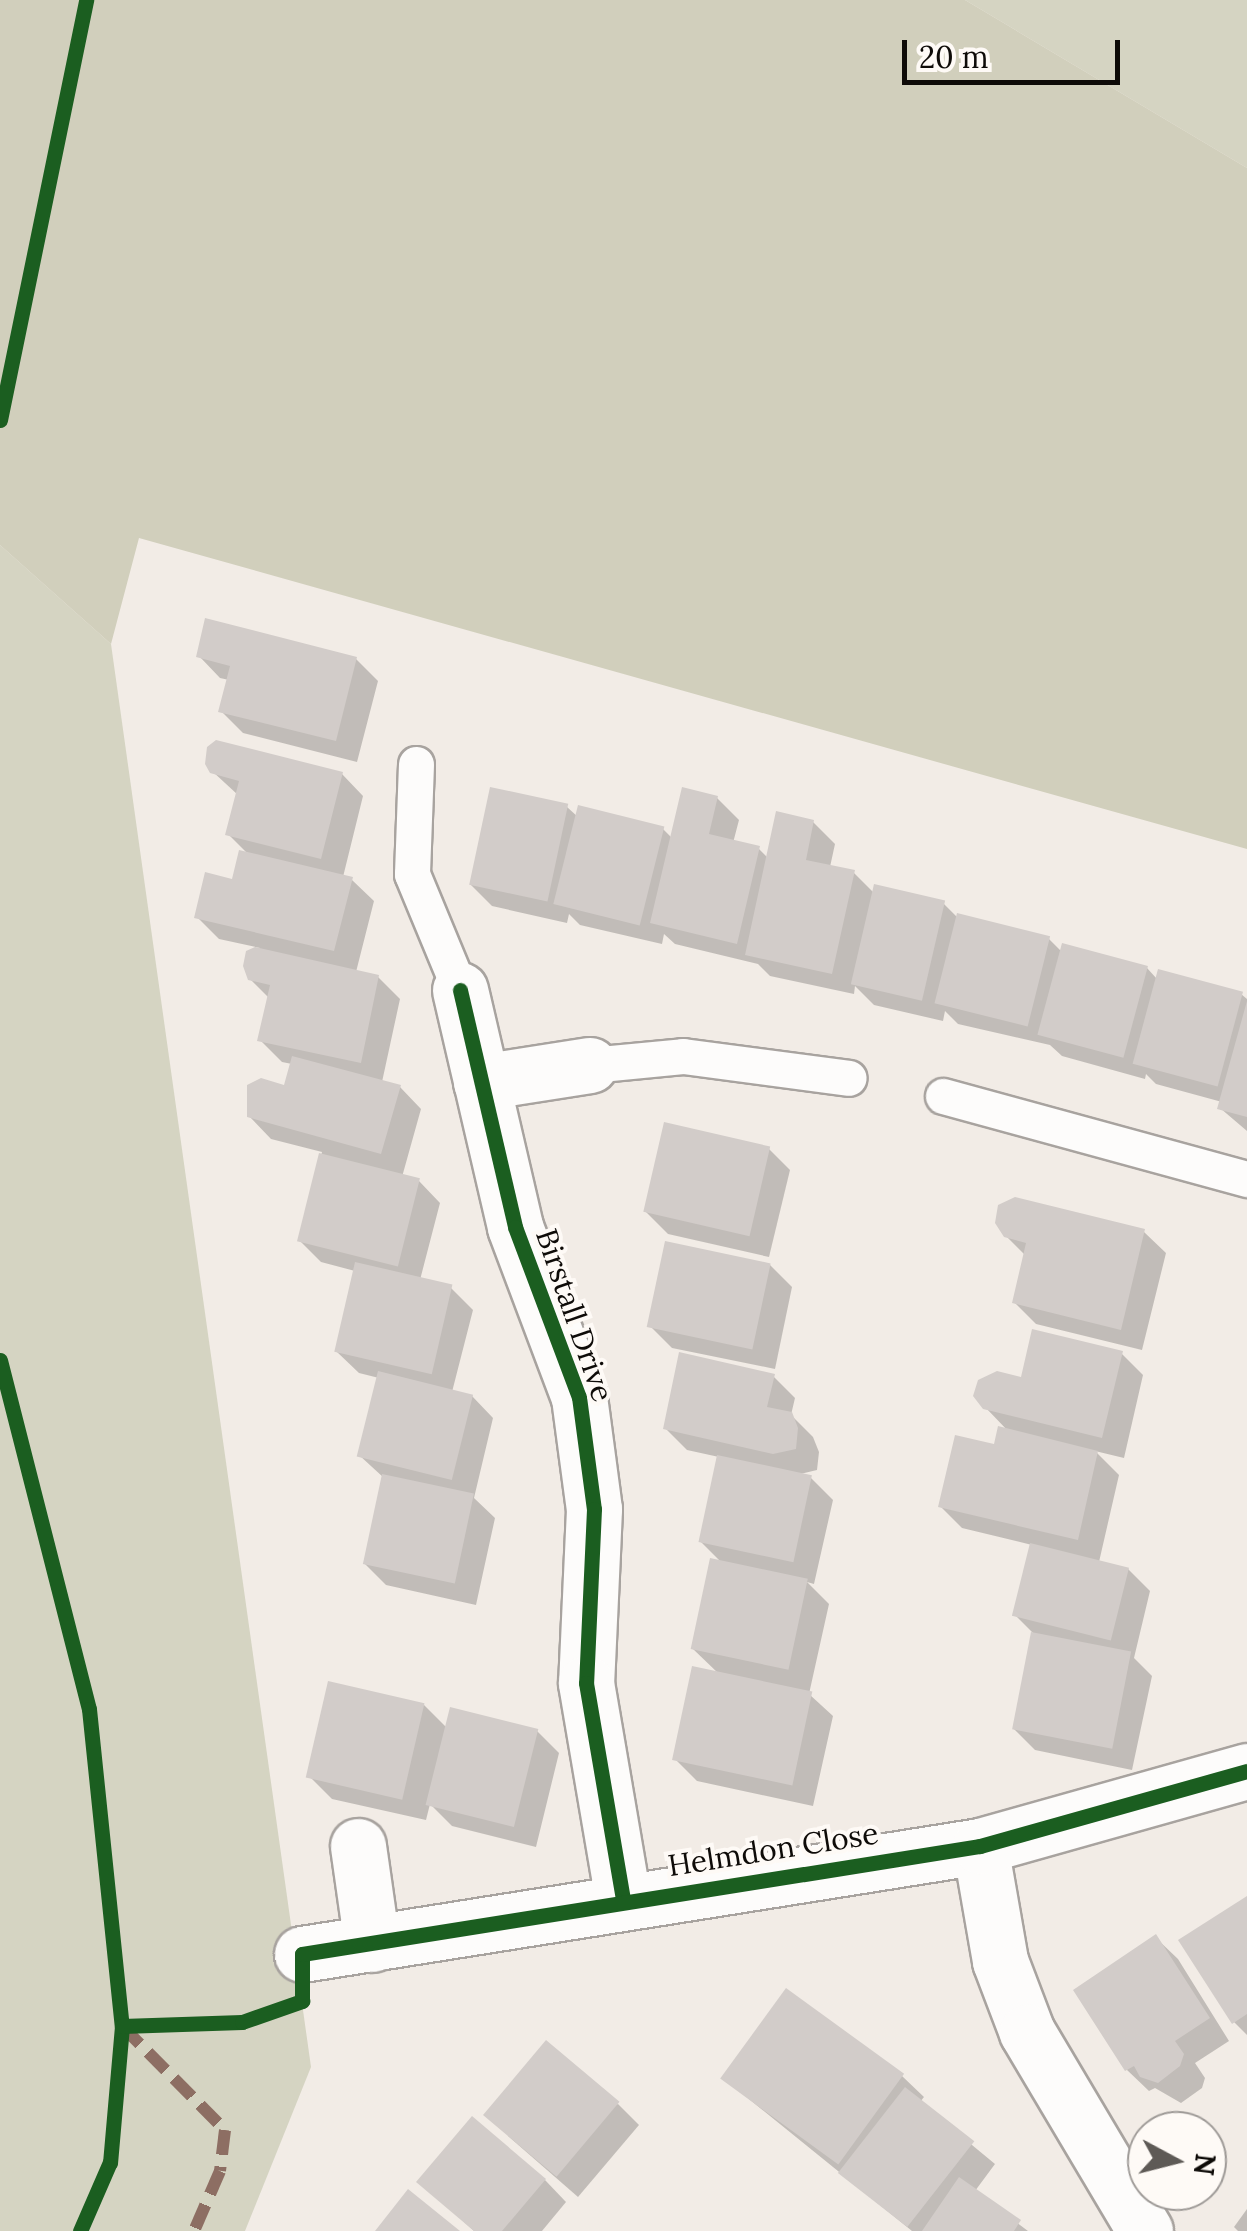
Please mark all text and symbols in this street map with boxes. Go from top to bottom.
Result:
scale bar [907,20,1124,82]
text: 20 m [919,38,988,76]
street label: Birstall Drive [529,1224,621,1406]
street label: Helmdon Close [665,1815,881,1883]
north arrow [1127,2111,1227,2211]
text: N [1186,2151,1224,2177]

